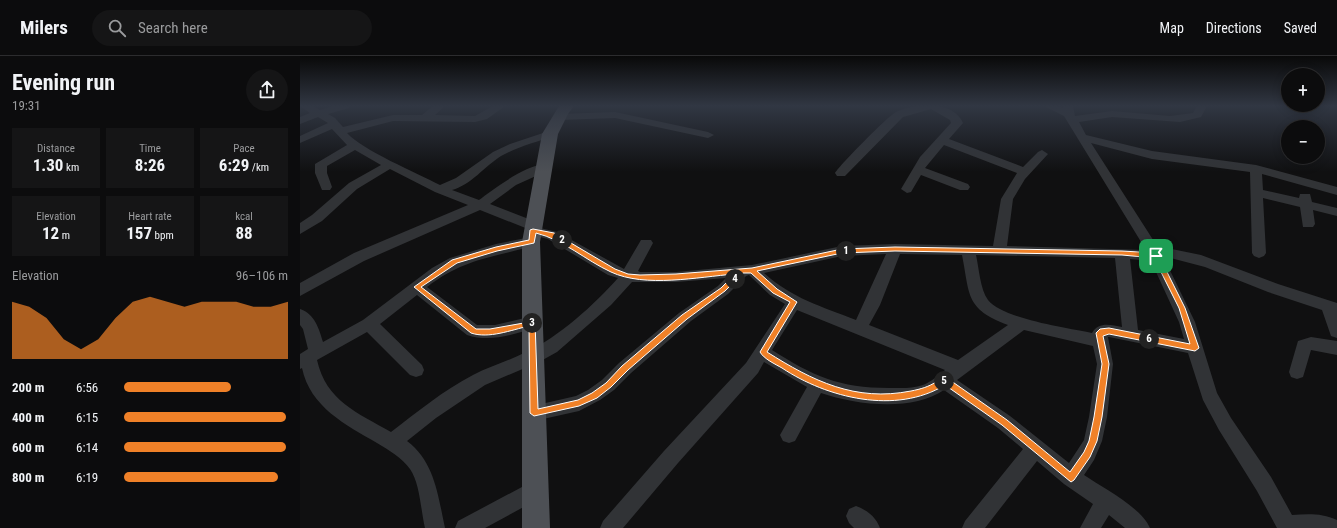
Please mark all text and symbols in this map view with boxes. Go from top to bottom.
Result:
search box [92,10,372,46]
text: Milers [20,16,68,39]
icon: search [106,17,128,39]
text: Search here [138,19,208,37]
text: Map [1160,20,1184,36]
text: Directions [1206,20,1262,36]
text: Saved [1284,20,1317,36]
map controls [1281,68,1325,164]
button: + [1281,68,1325,112]
button: share [246,69,288,111]
text: Evening run [12,70,115,95]
text: 19:31 [12,98,41,113]
button: − [1281,120,1325,164]
text: Distance [37,142,75,155]
text: Time [139,142,161,155]
text: Pace [233,142,255,155]
text: 1.30 [33,155,63,175]
text: 8:26 [135,155,165,175]
text: 6:29 [219,155,249,175]
text: km [63,161,79,174]
text: /km [249,161,269,174]
text: Elevation [36,210,76,223]
text: Heart rate [128,210,172,223]
text: kcal [235,210,253,223]
text: 12 [42,223,59,243]
text: 157 [126,223,152,243]
text: 88 [235,223,253,243]
text: m [59,229,70,242]
text: bpm [152,229,174,242]
pin: 2 [552,230,572,250]
text: 2 [559,233,565,246]
pin [1139,239,1173,273]
pin: 1 [836,241,856,261]
text: 1 [843,244,849,257]
icon: arrive [1145,245,1167,267]
text: Elevation [12,268,59,283]
text: 96–106 m [236,268,288,283]
pin: 4 [725,269,745,289]
text: 4 [732,272,738,285]
pin: 3 [522,313,542,333]
text: 3 [529,316,535,329]
pin: 6 [1139,329,1159,349]
text: 6 [1146,332,1152,345]
pin: 5 [934,371,954,391]
text: 5 [941,374,947,387]
text: 200 m [12,380,44,395]
text: 6:56 [76,380,98,395]
text: 400 m [12,410,44,425]
text: 6:15 [76,410,98,425]
text: 600 m [12,440,44,455]
text: 6:14 [76,440,98,455]
text: 800 m [12,470,44,485]
text: 6:19 [76,470,98,485]

